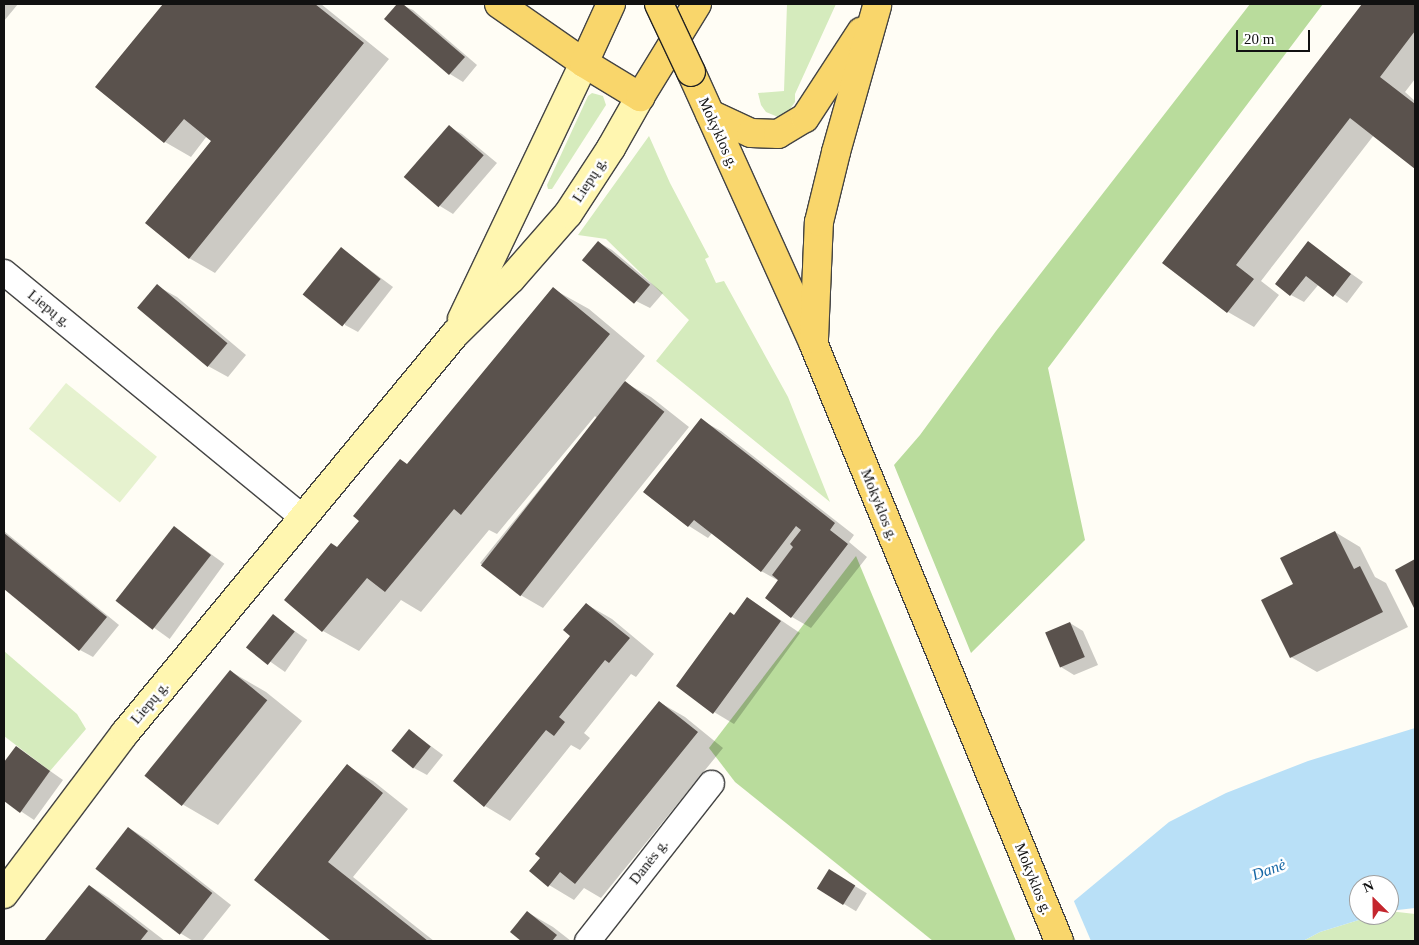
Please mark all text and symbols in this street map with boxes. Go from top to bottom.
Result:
scale bar [1239,20,1313,52]
text: 20 m [1244,31,1274,47]
street label: Mokyklos g. [694,95,742,171]
street label: Liepų g. [569,154,611,206]
street label: Liepų g. [24,286,74,332]
street label: Mokyklos g. [856,466,902,544]
street label: Liepų g. [127,678,173,728]
street label: Danės g. [626,836,672,888]
street label: Mokyklos g. [1010,840,1056,918]
water label: Danė [1249,855,1289,885]
north arrow [1349,875,1399,925]
text: N [1361,878,1376,896]

